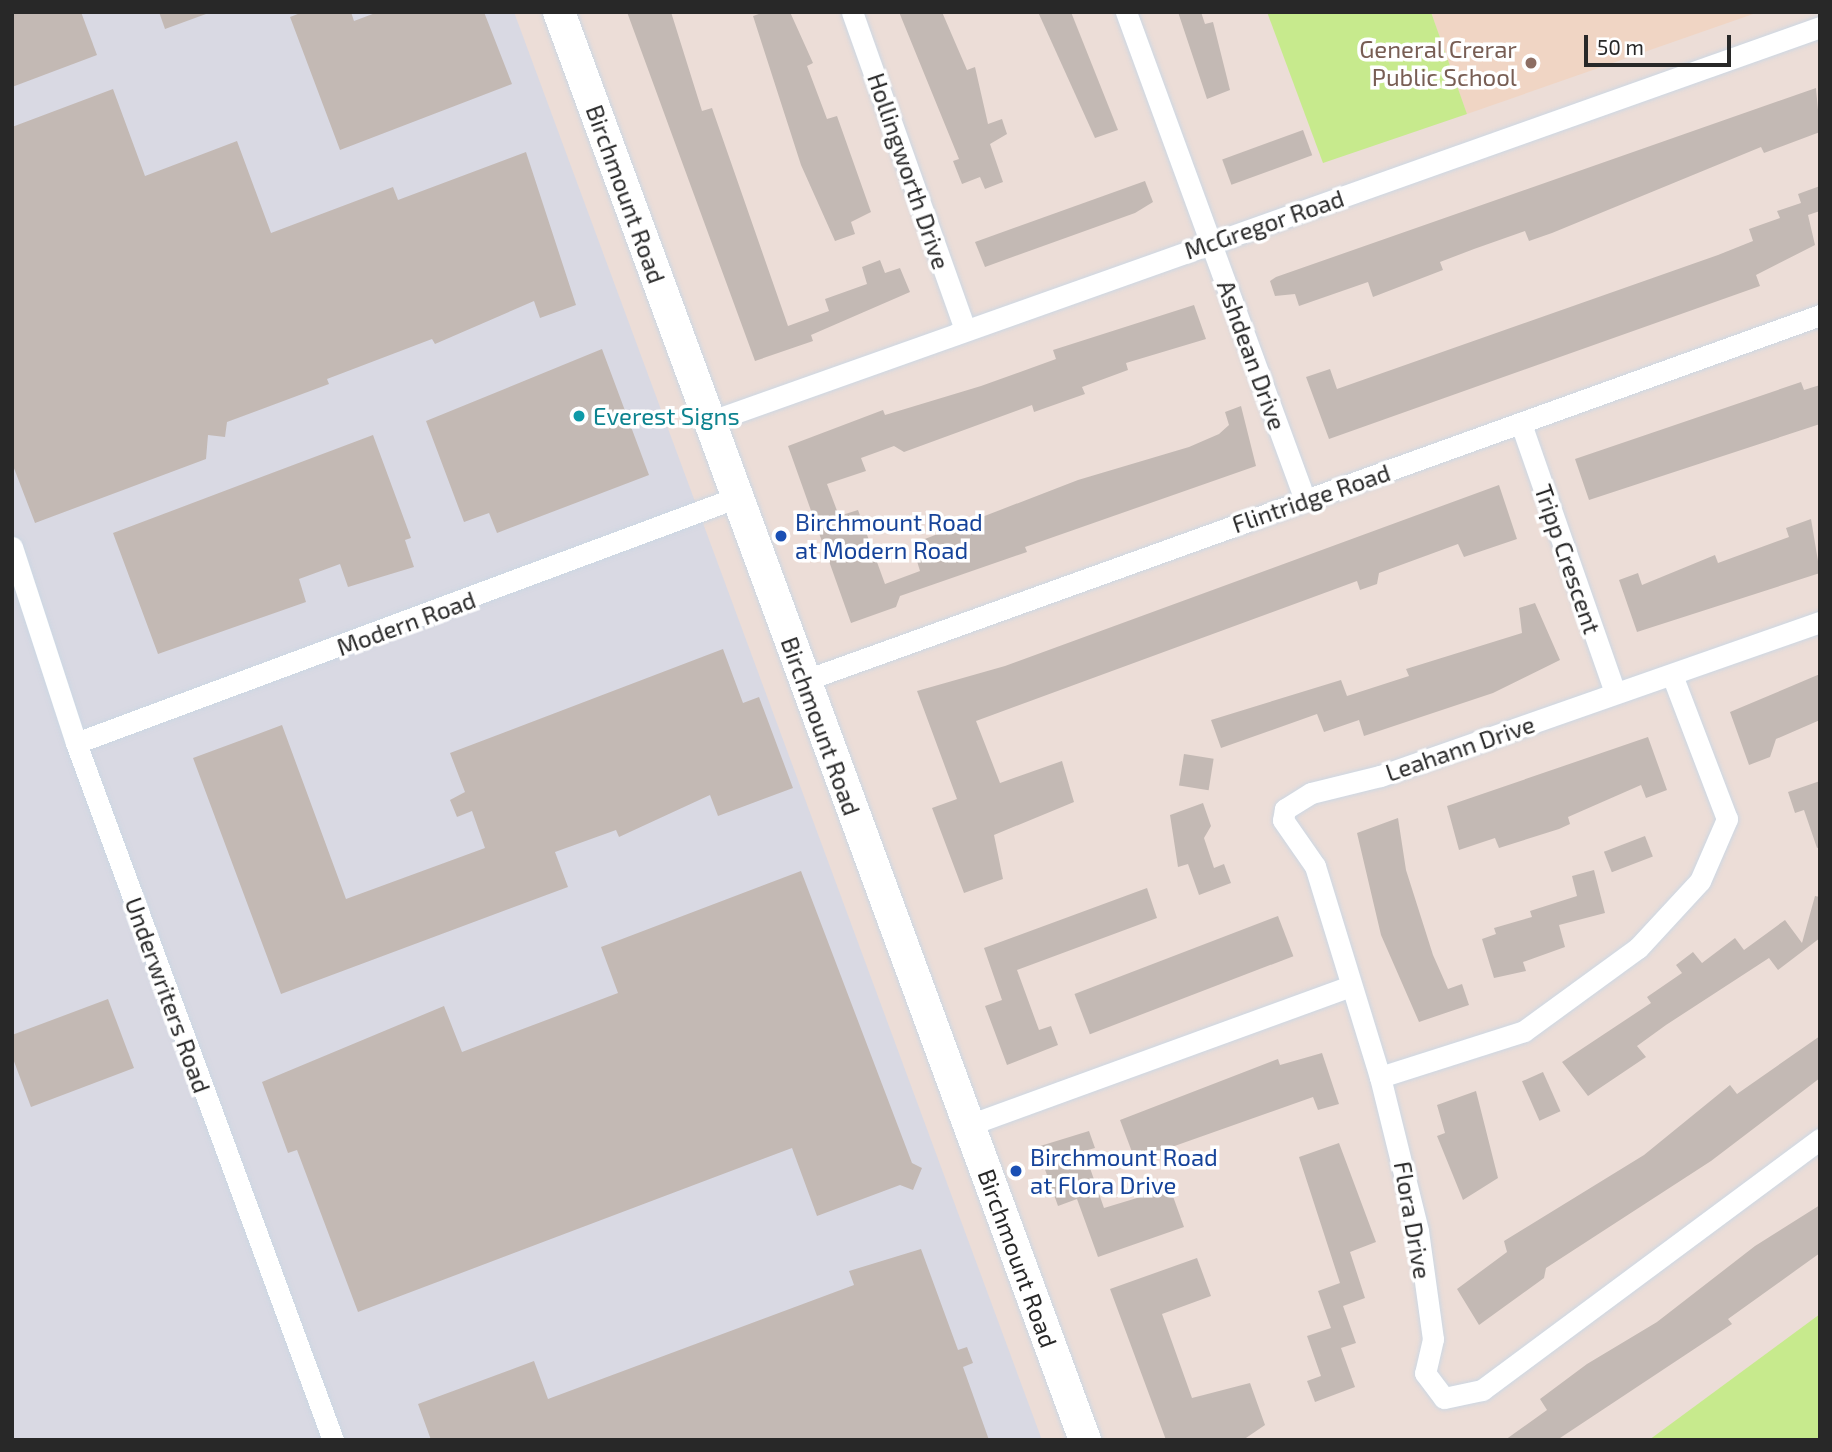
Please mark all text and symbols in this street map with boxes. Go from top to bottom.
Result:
scale bar [1587,21,1734,65]
text: 50 m [1597,34,1644,59]
place label: General Crerar Public School [1359,35,1517,91]
marker: General Crerar Public School [1523,55,1539,71]
street label: Hollingworth Drive [862,69,956,273]
street label: Birchmount Road [580,101,672,287]
street label: McGregor Road [1180,183,1348,265]
street label: Ashdean Drive [1212,276,1292,434]
place label: Everest Signs [593,402,740,430]
marker: Everest Signs [571,408,587,424]
street label: Flintridge Road [1228,457,1394,539]
street label: Tripp Crescent [1529,481,1607,637]
place label: Birchmount Road at Modern Road [795,508,983,564]
marker: Birchmount Road at Modern Road [773,528,789,544]
street label: Modern Road [333,585,479,661]
street label: Birchmount Road [775,633,867,819]
street label: Leahann Drive [1382,709,1538,787]
street label: Underwriters Road [119,893,217,1097]
place label: Birchmount Road at Flora Drive [1030,1143,1218,1199]
street label: Flora Drive [1389,1159,1437,1281]
marker: Birchmount Road at Flora Drive [1008,1163,1024,1179]
street label: Birchmount Road [972,1165,1064,1351]

